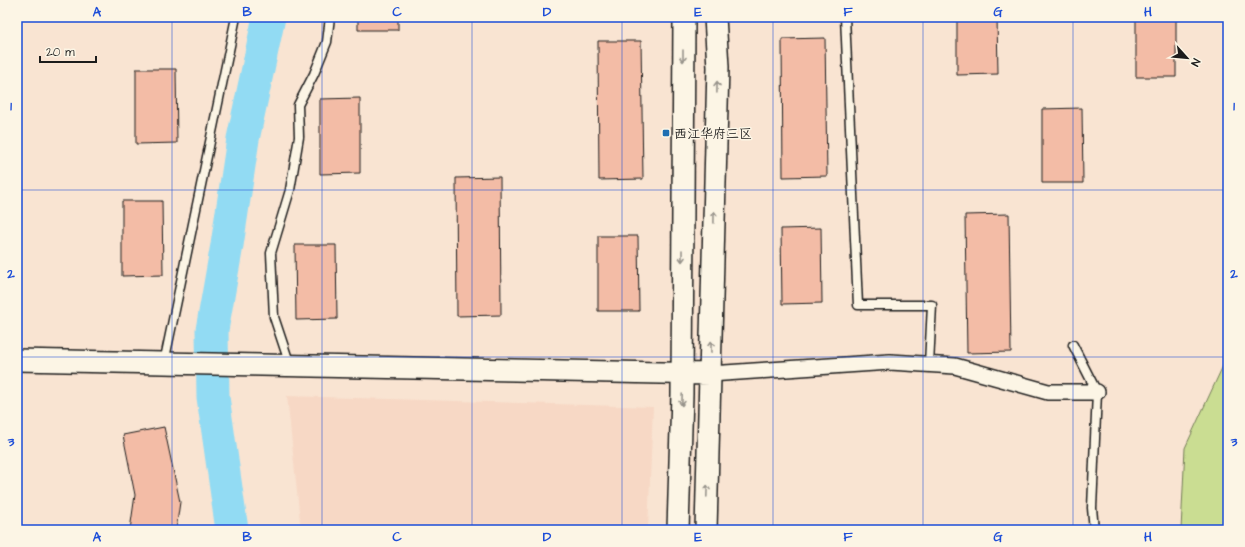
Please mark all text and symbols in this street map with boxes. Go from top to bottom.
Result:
text: A [93,3,102,21]
text: B [242,3,252,21]
text: C [392,3,402,21]
text: D [543,3,552,21]
text: E [694,3,702,21]
text: F [843,3,853,21]
text: G [993,3,1003,21]
text: H [1144,3,1152,21]
scale bar [40,38,96,64]
north arrow [1167,38,1207,78]
text: 20 m [46,44,75,61]
one-way arrow [679,49,687,62]
text: N [1187,56,1204,69]
one-way arrow [714,81,721,94]
text: 1 [10,97,12,115]
text: 1 [1233,97,1235,115]
place label: 西江华府三区 [674,125,752,143]
marker: 西江华府三区 [661,128,671,138]
one-way arrow [710,211,718,224]
one-way arrow [678,249,686,262]
text: 2 [6,265,15,283]
text: 2 [1229,265,1238,283]
one-way arrow [707,341,715,354]
one-way arrow [678,393,685,406]
text: 3 [7,433,15,451]
text: 3 [1230,433,1238,451]
one-way arrow [703,485,711,498]
text: A [93,528,102,546]
text: B [242,528,252,546]
text: C [392,528,402,546]
text: D [543,528,552,546]
text: E [694,528,702,546]
text: F [843,528,853,546]
text: G [993,528,1003,546]
text: H [1144,528,1152,546]

